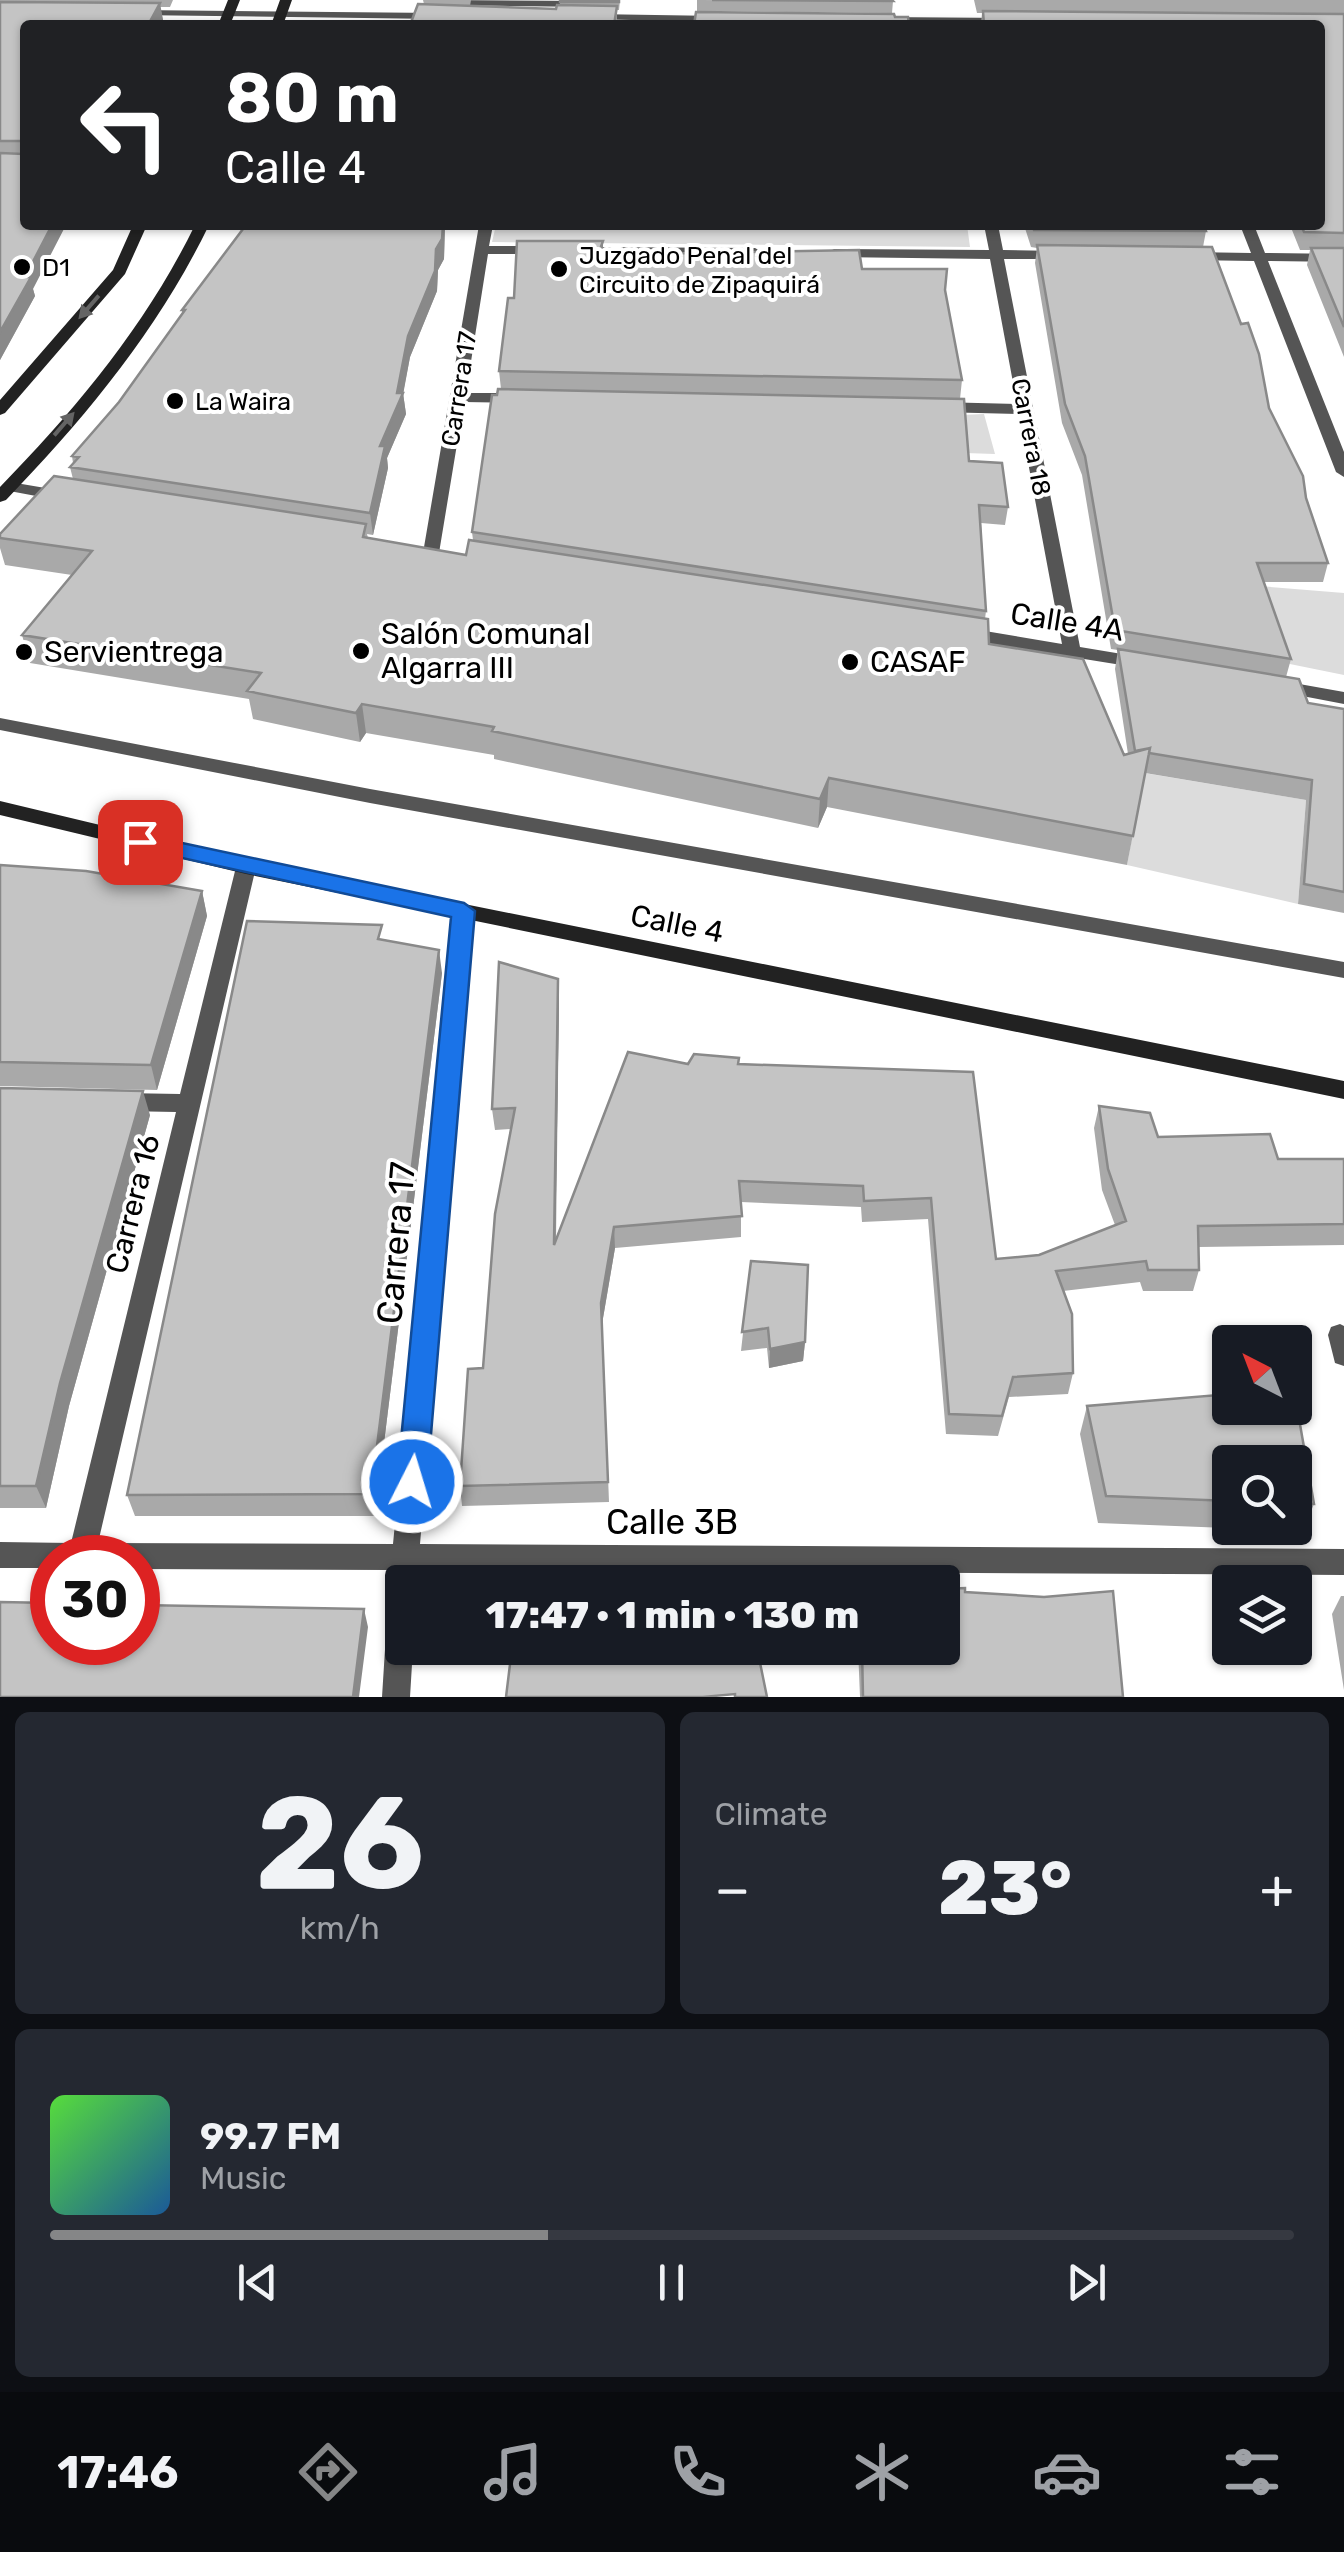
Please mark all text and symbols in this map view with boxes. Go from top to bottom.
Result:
text: 80 m [225,57,399,140]
icon: left [60,60,190,190]
text: Calle 4 [225,141,366,194]
place label: Juzgado Penal del Circuito de Zipaquirá [579,241,820,299]
place label: D1 [42,253,70,282]
marker: D1 [11,256,33,278]
marker: Juzgado Penal del Circuito de Zipaquirá [548,258,570,280]
one-way arrow [79,294,101,319]
street label: Carrera 17 [436,329,482,449]
street label: Carrera 18 [1005,376,1057,498]
place label: La Waira [195,387,291,416]
marker: La Waira [164,390,186,412]
one-way arrow [53,412,75,437]
street label: Calle 4A [1008,595,1126,649]
place label: Salón Comunal Algarra III [381,616,590,686]
place label: Servientrega [44,634,224,670]
marker: Salón Comunal Algarra III [350,640,372,662]
marker: Servientrega [13,641,35,663]
place label: CASAF [870,644,966,680]
marker: CASAF [839,651,861,673]
pin [98,800,183,885]
icon: arrive [113,815,168,870]
street label: Calle 4 [627,897,727,951]
street label: Carrera 16 [98,1131,168,1277]
street label: Carrera 17 [368,1160,424,1326]
north arrow [1212,1325,1312,1425]
map controls [1212,1325,1312,1665]
position arrow [360,1430,464,1534]
button: search [1212,1445,1312,1545]
street label: Calle 3B [606,1501,738,1543]
speed limit sign: 30 [30,1535,160,1665]
button: layers [1212,1565,1312,1665]
text: 17:47 · 1 min · 130 m [486,1592,859,1638]
text: 26 [255,1766,424,1921]
text: Climate [715,1795,828,1833]
text: 23° [938,1844,1072,1933]
text: − [715,1857,750,1922]
text: + [1260,1857,1294,1922]
text: km/h [300,1909,380,1947]
text: 99.7 FM [200,2113,341,2159]
text: Music [200,2159,286,2197]
icon: previous [230,2255,285,2310]
icon: pause [644,2255,699,2310]
icon: next [1059,2255,1114,2310]
icon: directions [293,2437,363,2507]
icon: music [478,2437,548,2507]
icon: phone [663,2437,733,2507]
icon: climate [847,2437,917,2507]
icon: car [1032,2437,1102,2507]
icon: filters [1217,2437,1287,2507]
text: 17:46 [57,2446,179,2499]

